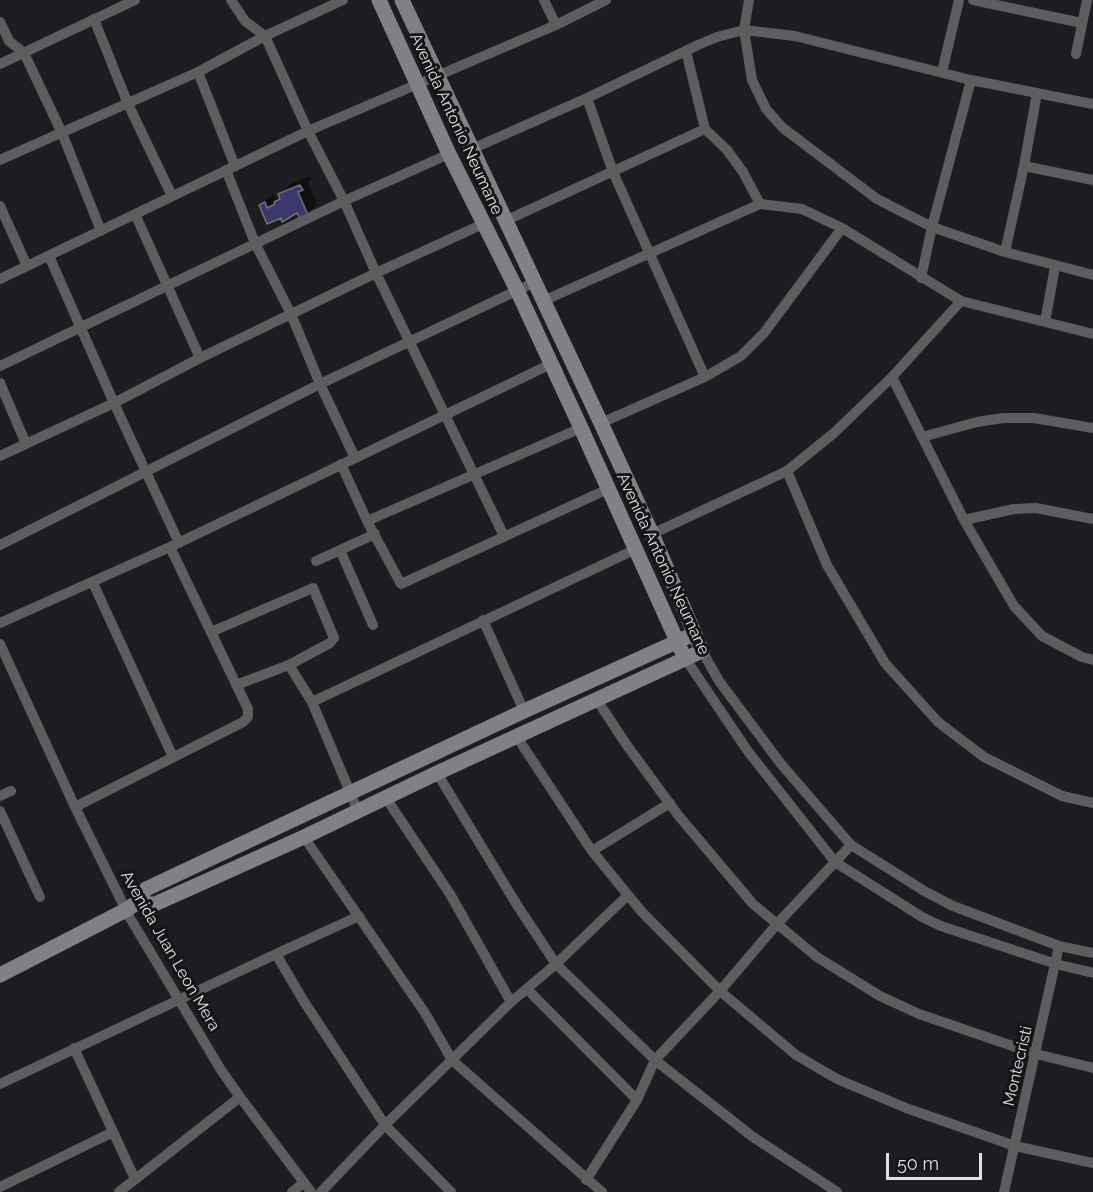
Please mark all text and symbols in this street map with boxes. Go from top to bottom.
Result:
street label: Avenida Antonio Neumane [405,30,507,218]
street label: Avenida Antonio Neumane [612,470,714,658]
street label: Avenida Juan Leon Mera [116,867,224,1035]
street label: Montecristi [999,1024,1037,1108]
scale bar [889,1141,985,1179]
text: 50 m [897,1153,939,1174]

